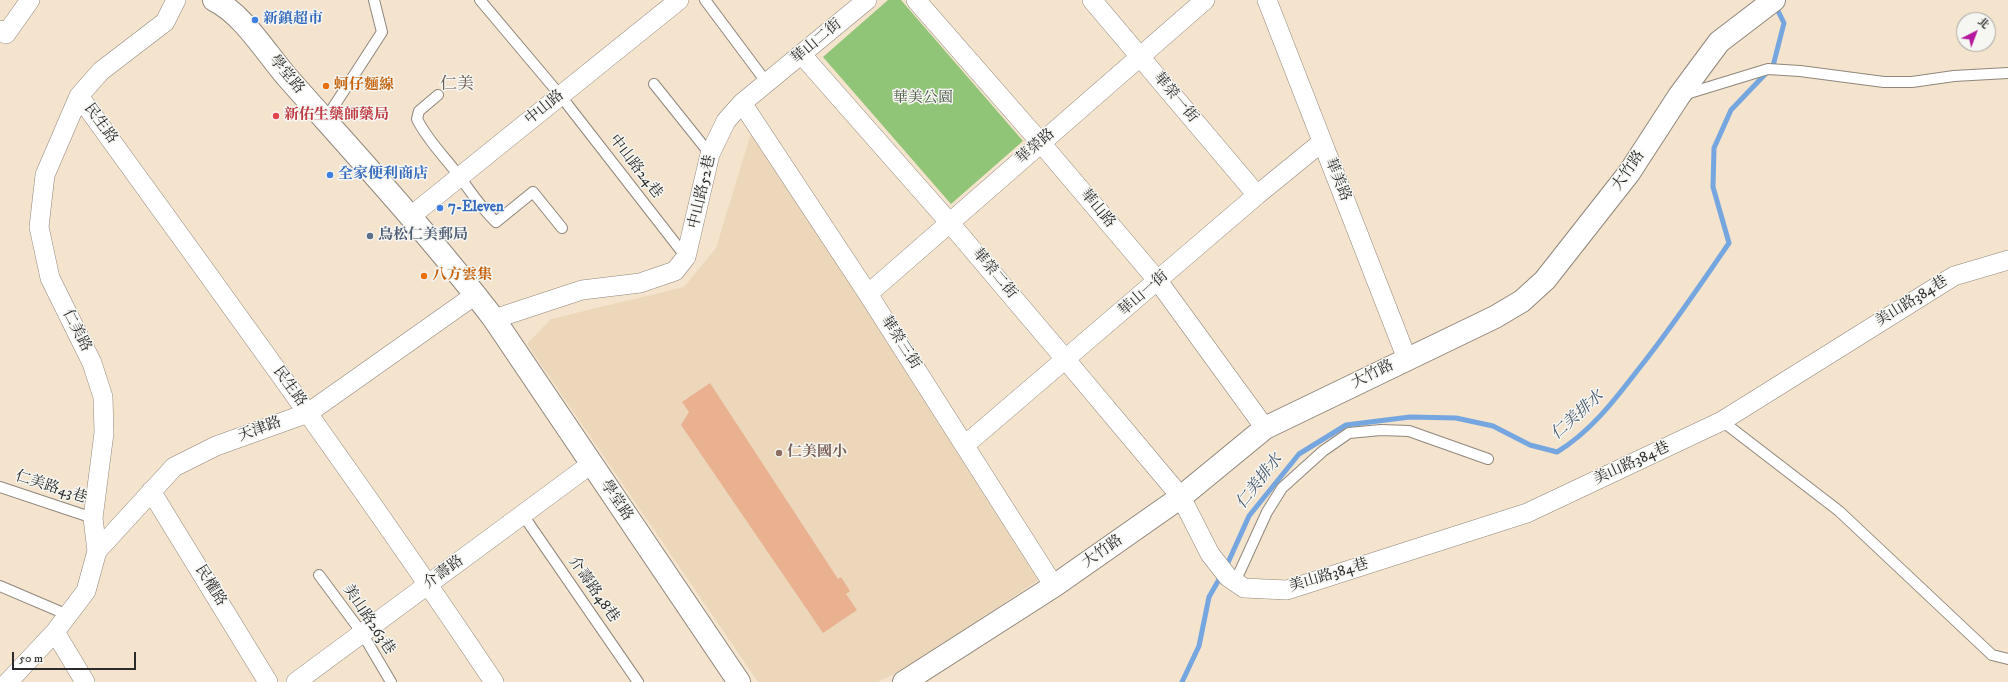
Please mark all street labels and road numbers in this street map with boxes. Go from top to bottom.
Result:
street label: 華山二街 [788,16,846,68]
street label: 學堂路 [265,52,307,98]
street label: 華榮一街 [1149,69,1201,127]
street label: 中山路 [522,87,568,129]
street label: 民生路 [79,101,121,147]
street label: 華榮路 [1013,125,1059,169]
street label: 中山路24巷 [605,132,665,202]
street label: 大竹路 [1609,147,1649,195]
street label: 中山路52巷 [686,154,720,230]
street label: 華美路 [1320,156,1354,204]
street label: 華山路 [1076,186,1118,232]
street label: 華榮二街 [968,245,1020,303]
street label: 華山一街 [1115,268,1173,320]
street label: 美山路384巷 [1873,273,1951,331]
street label: 仁美路 [58,307,94,355]
street label: 華榮三街 [876,313,924,373]
street label: 大竹路 [1349,357,1397,393]
street label: 民生路 [268,364,310,410]
street label: 天津路 [236,414,284,446]
street label: 美山路384巷 [1591,439,1673,489]
street label: 仁美路43巷 [13,468,89,508]
street label: 學堂路 [596,477,636,525]
street label: 大竹路 [1079,532,1127,572]
street label: 介壽路 [421,552,467,594]
street label: 介壽路48巷 [564,554,622,626]
street label: 美山路384巷 [1287,555,1371,597]
street label: 民權路 [190,562,230,610]
street label: 美山路263巷 [338,581,398,659]

